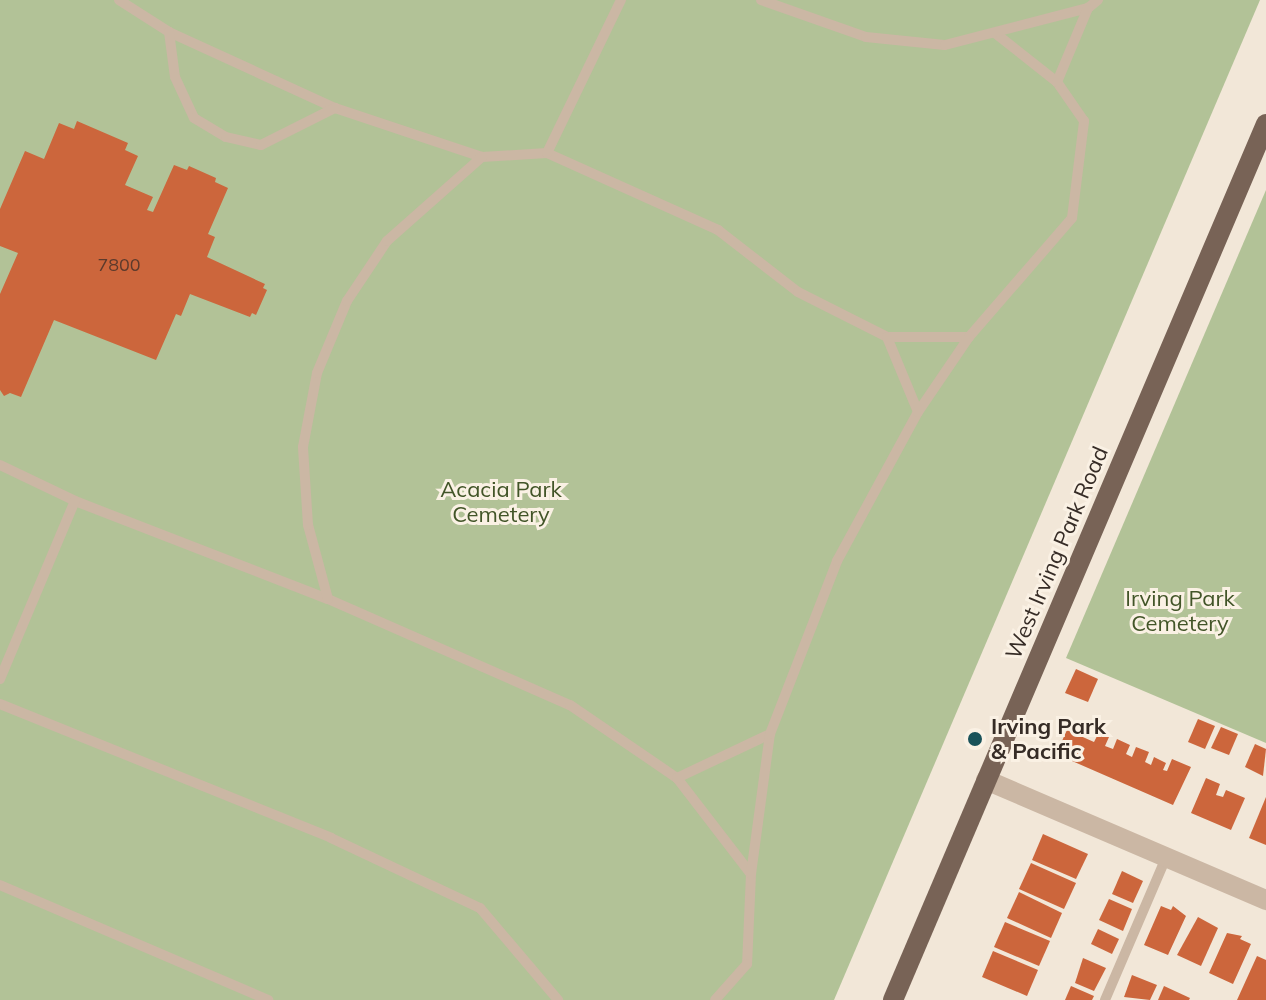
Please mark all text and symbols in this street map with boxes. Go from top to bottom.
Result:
house number: 7800 [97,254,141,276]
street label: West Irving Park Road [1000,443,1114,663]
park label: Acacia Park Cemetery [440,476,562,528]
park label: Irving Park Cemetery [1125,585,1235,636]
place label: Irving Park & Pacific [991,713,1106,764]
marker: Irving Park & Pacific [966,730,984,748]

